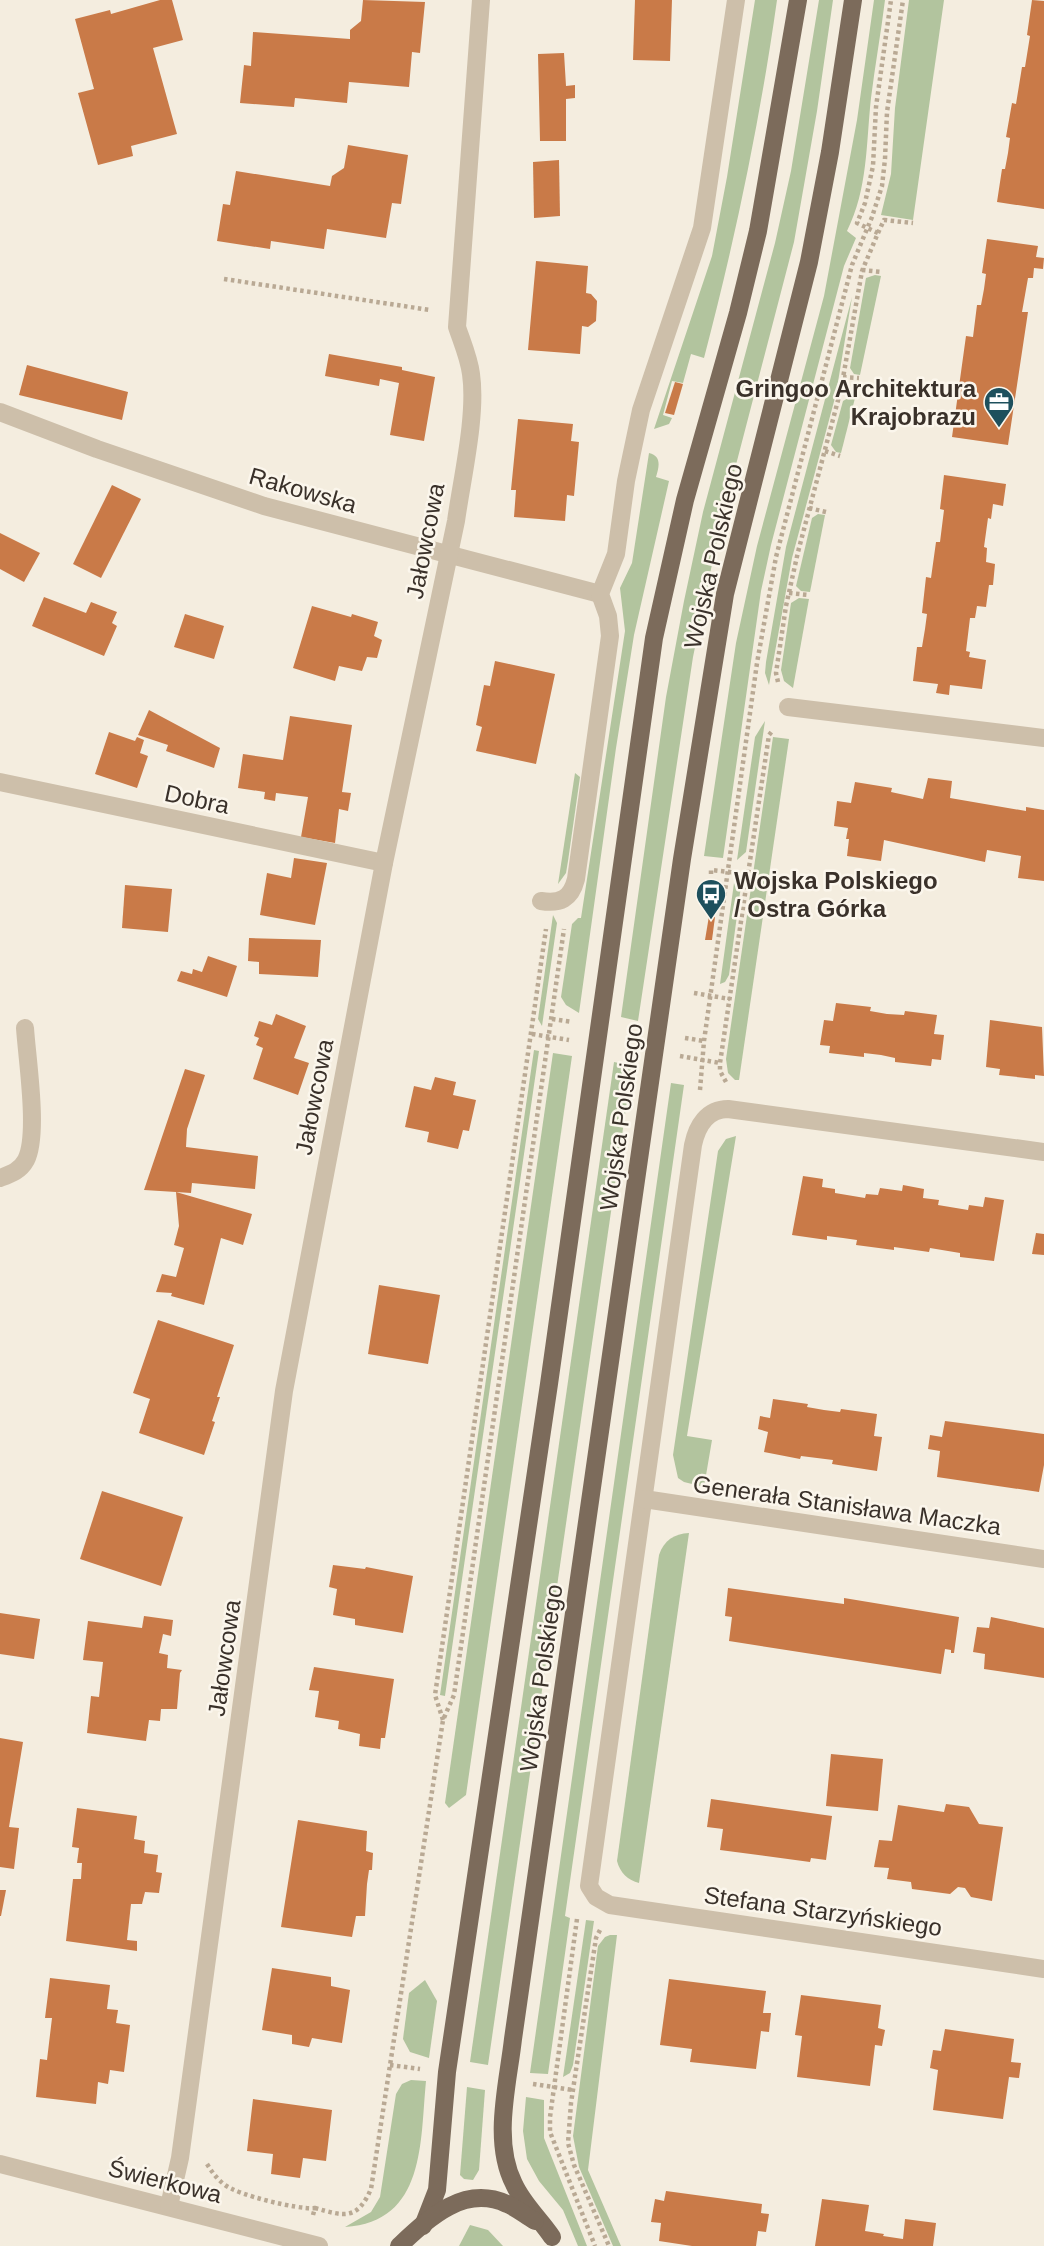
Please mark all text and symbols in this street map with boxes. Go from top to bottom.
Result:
place label: Gringoo Architektura Krajobrazu [736,375,977,430]
office icon: Gringoo Architektura Krajobrazu [982,385,1016,429]
street label: Wojska Polskiego [679,461,747,651]
street label: Rakowska [246,462,361,518]
street label: Jałowcowa [401,480,450,601]
street label: Dobra [162,779,232,819]
place label: Wojska Polskiego / Ostra Górka [734,867,938,922]
bus stop icon: Wojska Polskiego / Ostra Górka [694,877,728,921]
street label: Wojska Polskiego [594,1022,648,1212]
street label: Jałowcowa [290,1036,339,1157]
street label: Generała Stanisława Maczka [691,1470,1003,1540]
street label: Wojska Polskiego [514,1583,568,1773]
street label: Jałowcowa [202,1597,246,1718]
street label: Stefana Starzyńskiego [702,1881,944,1941]
street label: Świerkowa [105,2154,225,2208]

